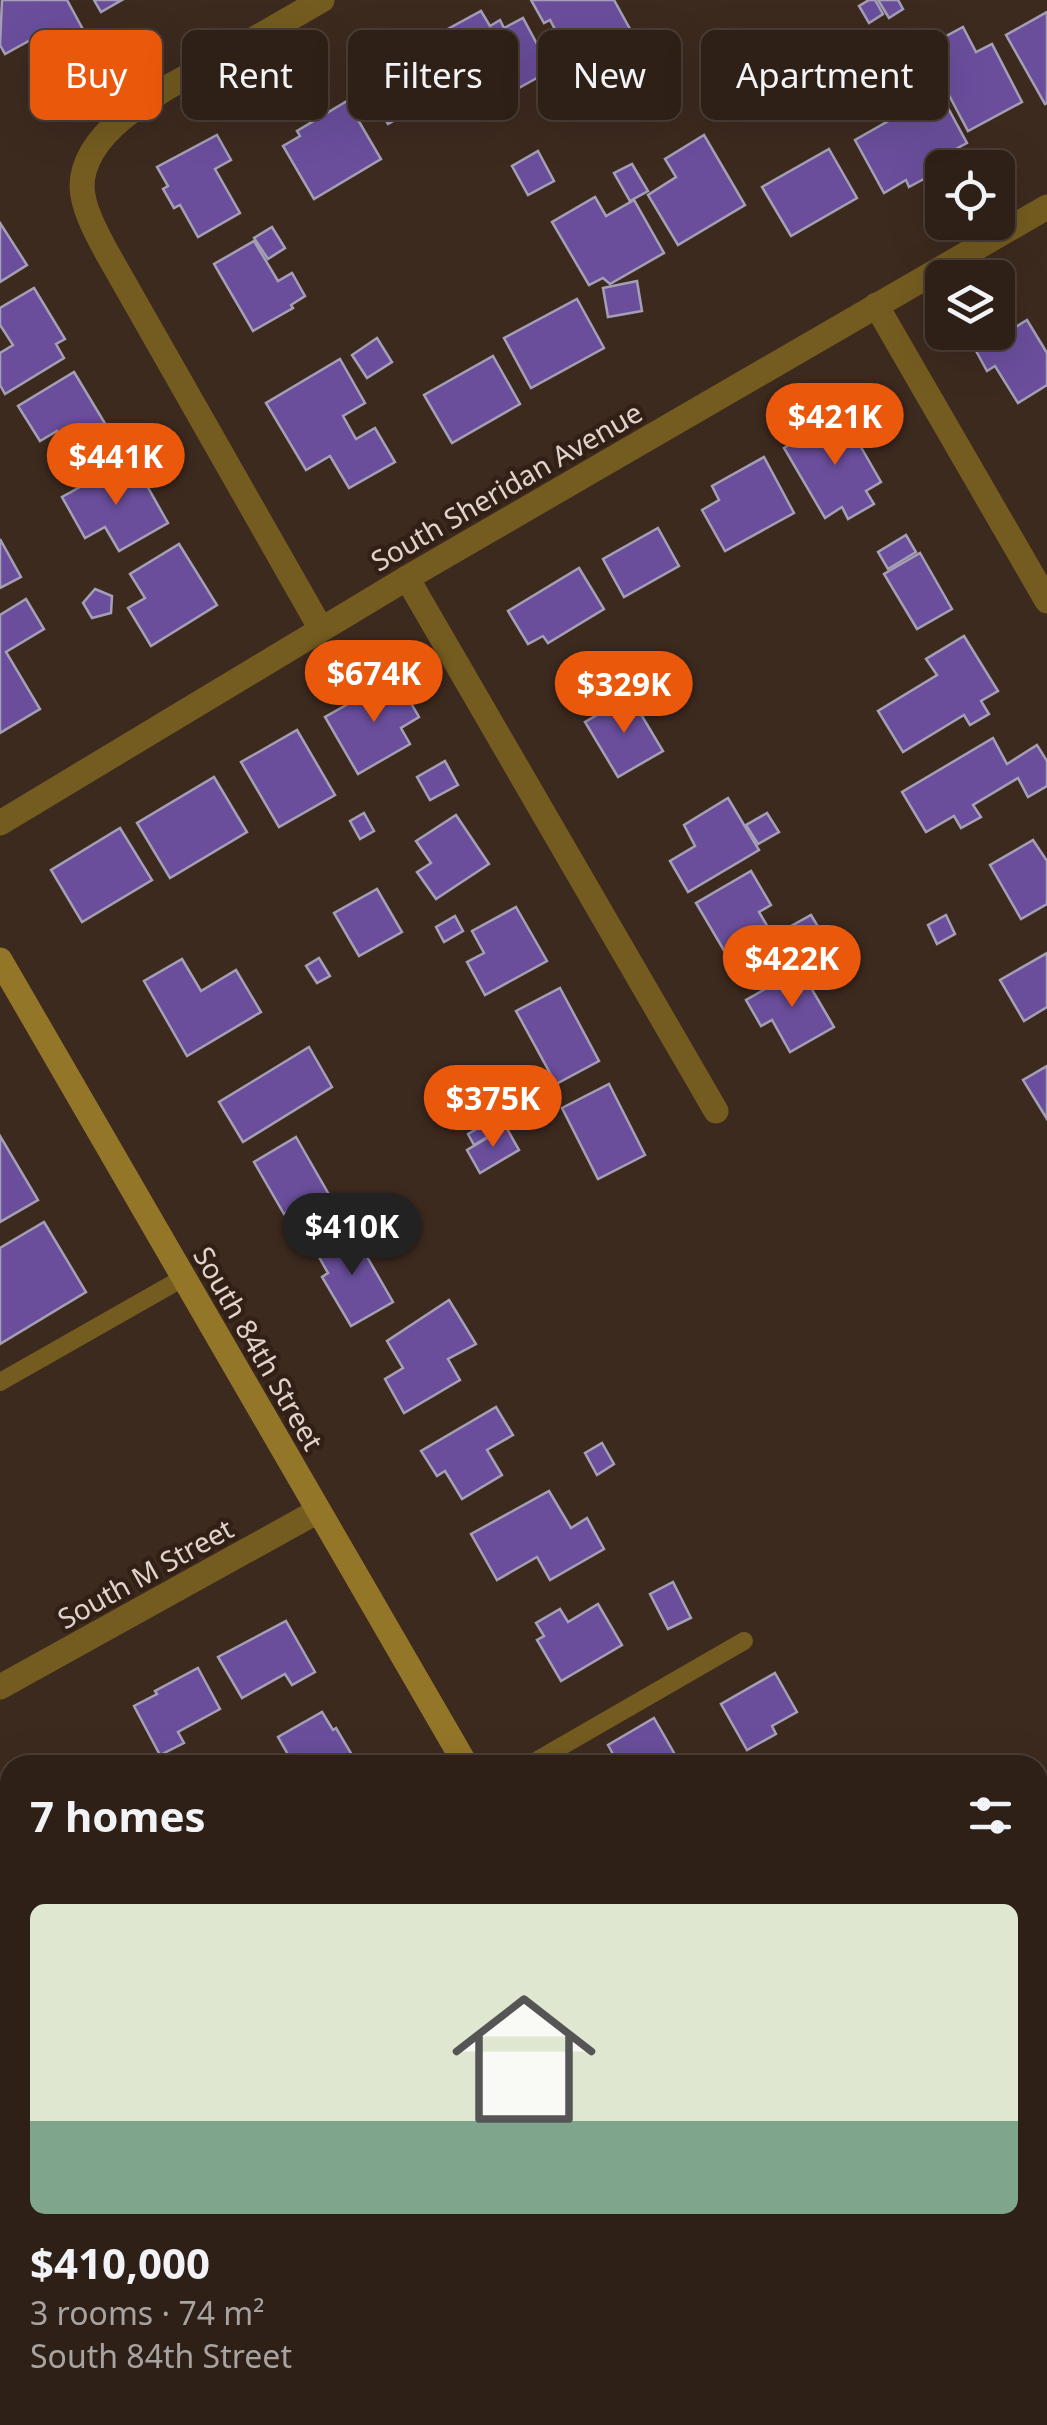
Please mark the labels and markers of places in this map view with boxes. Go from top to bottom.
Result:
pin: $421K [765,383,905,468]
pin: $441K [46,423,186,508]
pin: $674K [304,640,444,725]
pin: $329K [554,651,694,736]
pin: $422K [722,925,862,1010]
pin: $375K [423,1065,563,1150]
pin: $410K [282,1193,422,1278]

